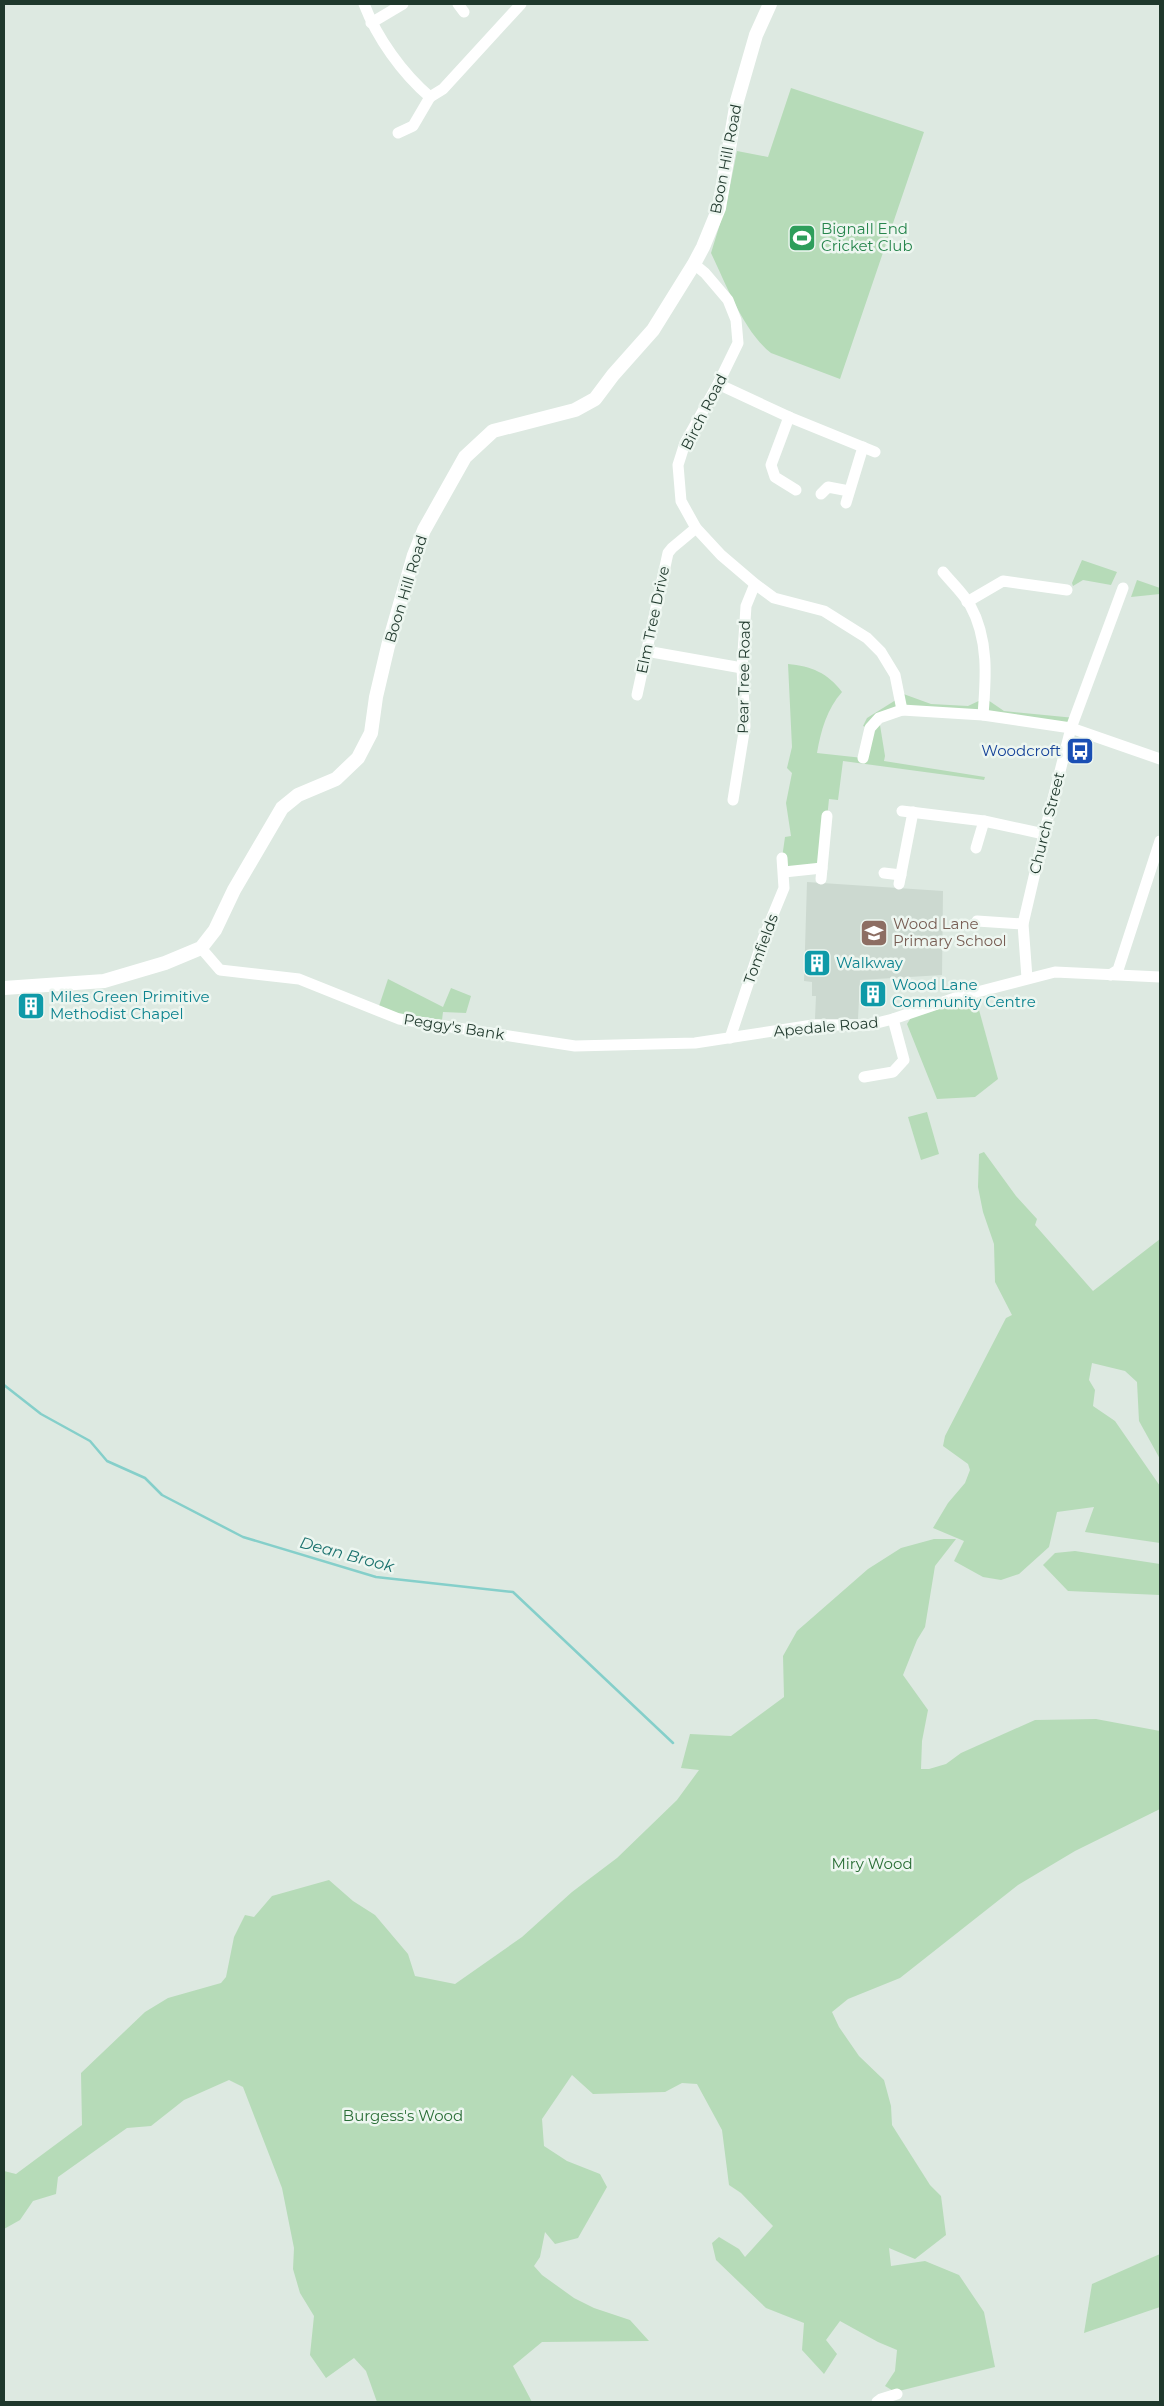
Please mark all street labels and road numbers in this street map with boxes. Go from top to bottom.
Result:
street label: Boon Hill Road [706,102,745,216]
street label: Birch Road [676,371,731,453]
street label: Boon Hill Road [380,533,431,645]
street label: Elm Tree Drive [632,564,673,675]
street label: Pear Tree Road [733,620,754,734]
street label: Church Street [1025,770,1068,876]
street label: Tomfields [739,911,782,986]
street label: Peggy's Bank [402,1009,506,1044]
street label: Apedale Road [773,1012,879,1041]

